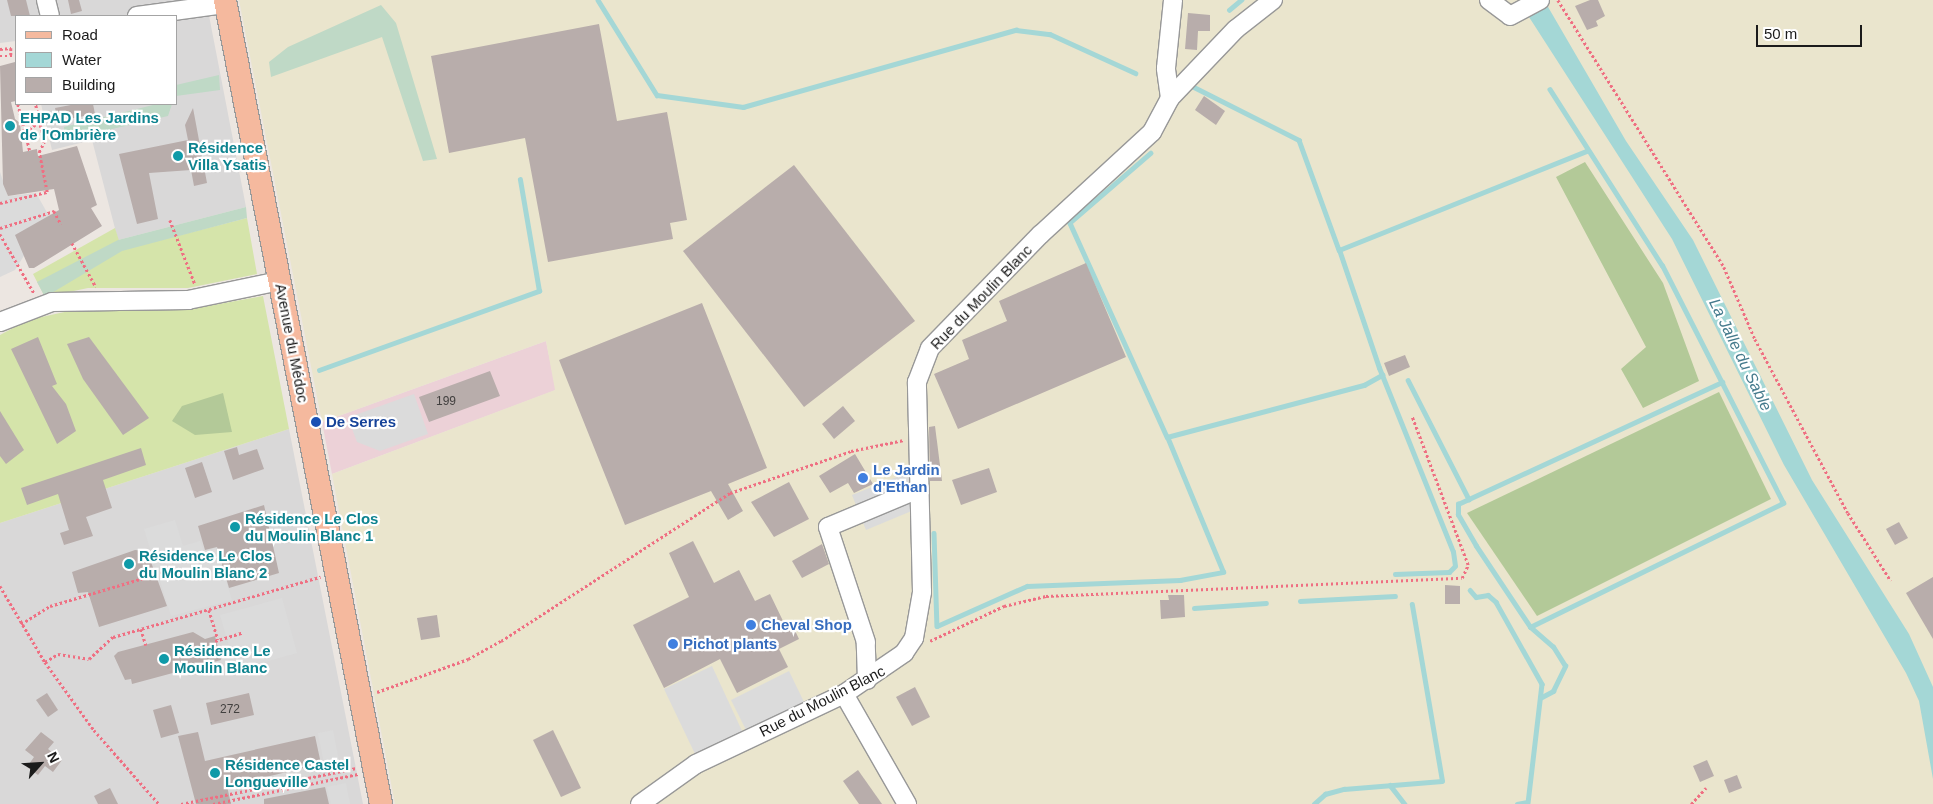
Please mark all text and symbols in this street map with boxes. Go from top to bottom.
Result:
legend [15,15,178,105]
scale bar [1758,15,1864,47]
text: 50 m [1764,25,1797,42]
text: Road [62,26,98,43]
text: Water [62,51,101,68]
text: Building [62,76,115,93]
place label: EHPAD Les Jardins de l'Ombrière [20,108,159,143]
marker: EHPAD Les Jardins de l'Ombrière [4,120,16,132]
place label: Résidence Villa Ysatis [188,138,267,173]
marker: Résidence Villa Ysatis [172,150,184,162]
street label: Rue du Moulin Blanc [926,241,1036,353]
street label: Avenue du Médoc [272,282,312,404]
water label: La Jalle du Sable [1704,296,1776,414]
house number: 199 [436,395,456,409]
place label: De Serres [326,413,396,431]
marker: De Serres [310,416,322,428]
place label: Le Jardin d'Ethan [873,460,940,495]
marker: Le Jardin d'Ethan [857,472,869,484]
place label: Résidence Le Clos du Moulin Blanc 1 [245,509,378,544]
marker: Résidence Le Clos du Moulin Blanc 1 [229,521,241,533]
place label: Résidence Le Clos du Moulin Blanc 2 [139,546,272,581]
marker: Résidence Le Clos du Moulin Blanc 2 [123,558,135,570]
place label: Cheval Shop [761,616,852,634]
marker: Cheval Shop [745,619,757,631]
place label: Pichot plants [683,635,777,653]
marker: Pichot plants [667,638,679,650]
place label: Résidence Le Moulin Blanc [174,641,271,676]
marker: Résidence Le Moulin Blanc [158,653,170,665]
street label: Rue du Moulin Blanc [756,662,888,740]
house number: 272 [220,703,240,717]
north arrow [15,739,65,789]
text: N [44,749,63,765]
place label: Résidence Castel Longueville [225,755,349,790]
marker: Résidence Castel Longueville [209,767,221,779]

